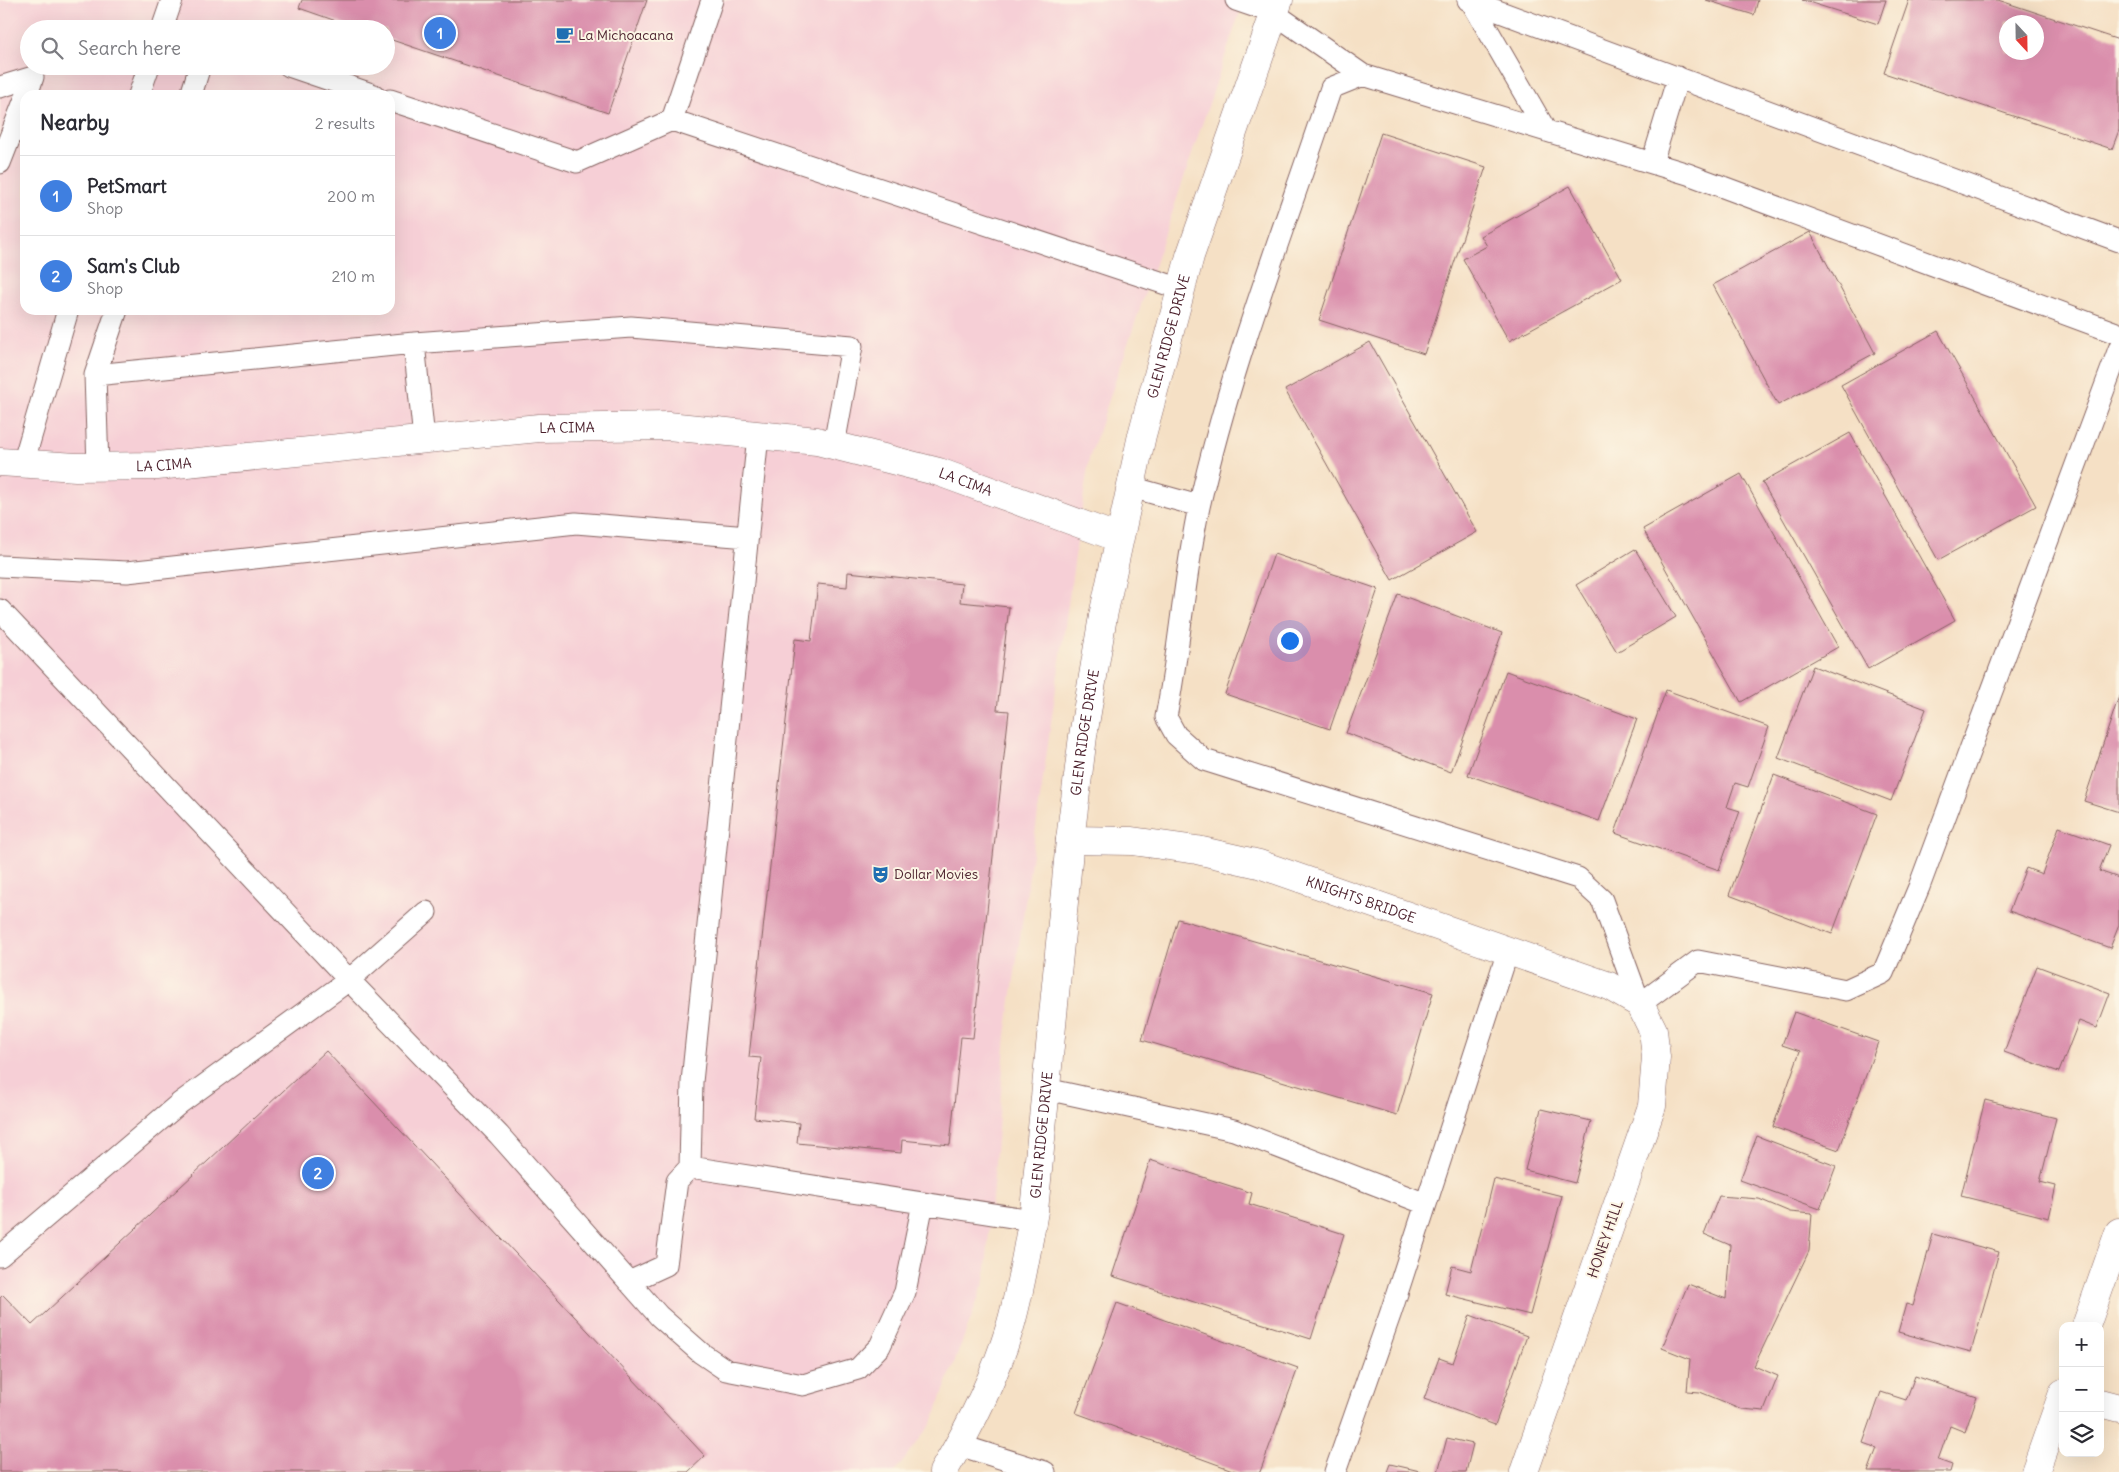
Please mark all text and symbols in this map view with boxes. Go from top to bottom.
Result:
pin: 1 [424,14,456,52]
north arrow [1999,15,2044,60]
search box [20,20,395,75]
cafe icon: La Michoacana [554,25,574,45]
place label: La Michoacana [578,26,673,44]
icon: search [38,34,66,62]
text: Search here [78,36,181,60]
text: Nearby [40,109,110,136]
text: 2 results [315,113,375,133]
text: PetSmart [87,174,167,198]
text: 1 [53,186,59,206]
text: 200 m [327,186,375,206]
text: Shop [87,198,123,218]
text: Sam's Club [87,254,180,278]
text: 2 [52,266,60,286]
text: 210 m [332,266,375,286]
street label: GLEN RIDGE DRIVE [1143,273,1194,400]
text: Shop [87,278,123,298]
street label: LA CIMA [539,418,595,437]
street label: LA CIMA [136,454,192,475]
street label: LA CIMA [936,464,995,500]
your location [1277,628,1303,654]
street label: GLEN RIDGE DRIVE [1067,668,1103,797]
theatre icon: Dollar Movies [870,864,890,884]
place label: Dollar Movies [894,865,978,883]
street label: KNIGHTS BRIDGE [1303,872,1418,927]
street label: GLEN RIDGE DRIVE [1026,1071,1056,1199]
pin: 2 [302,1154,334,1192]
street label: HONEY HILL [1583,1197,1627,1280]
map controls [2059,1322,2104,1457]
button: + [2059,1322,2104,1367]
button: − [2059,1367,2104,1412]
button: layers [2059,1412,2104,1457]

